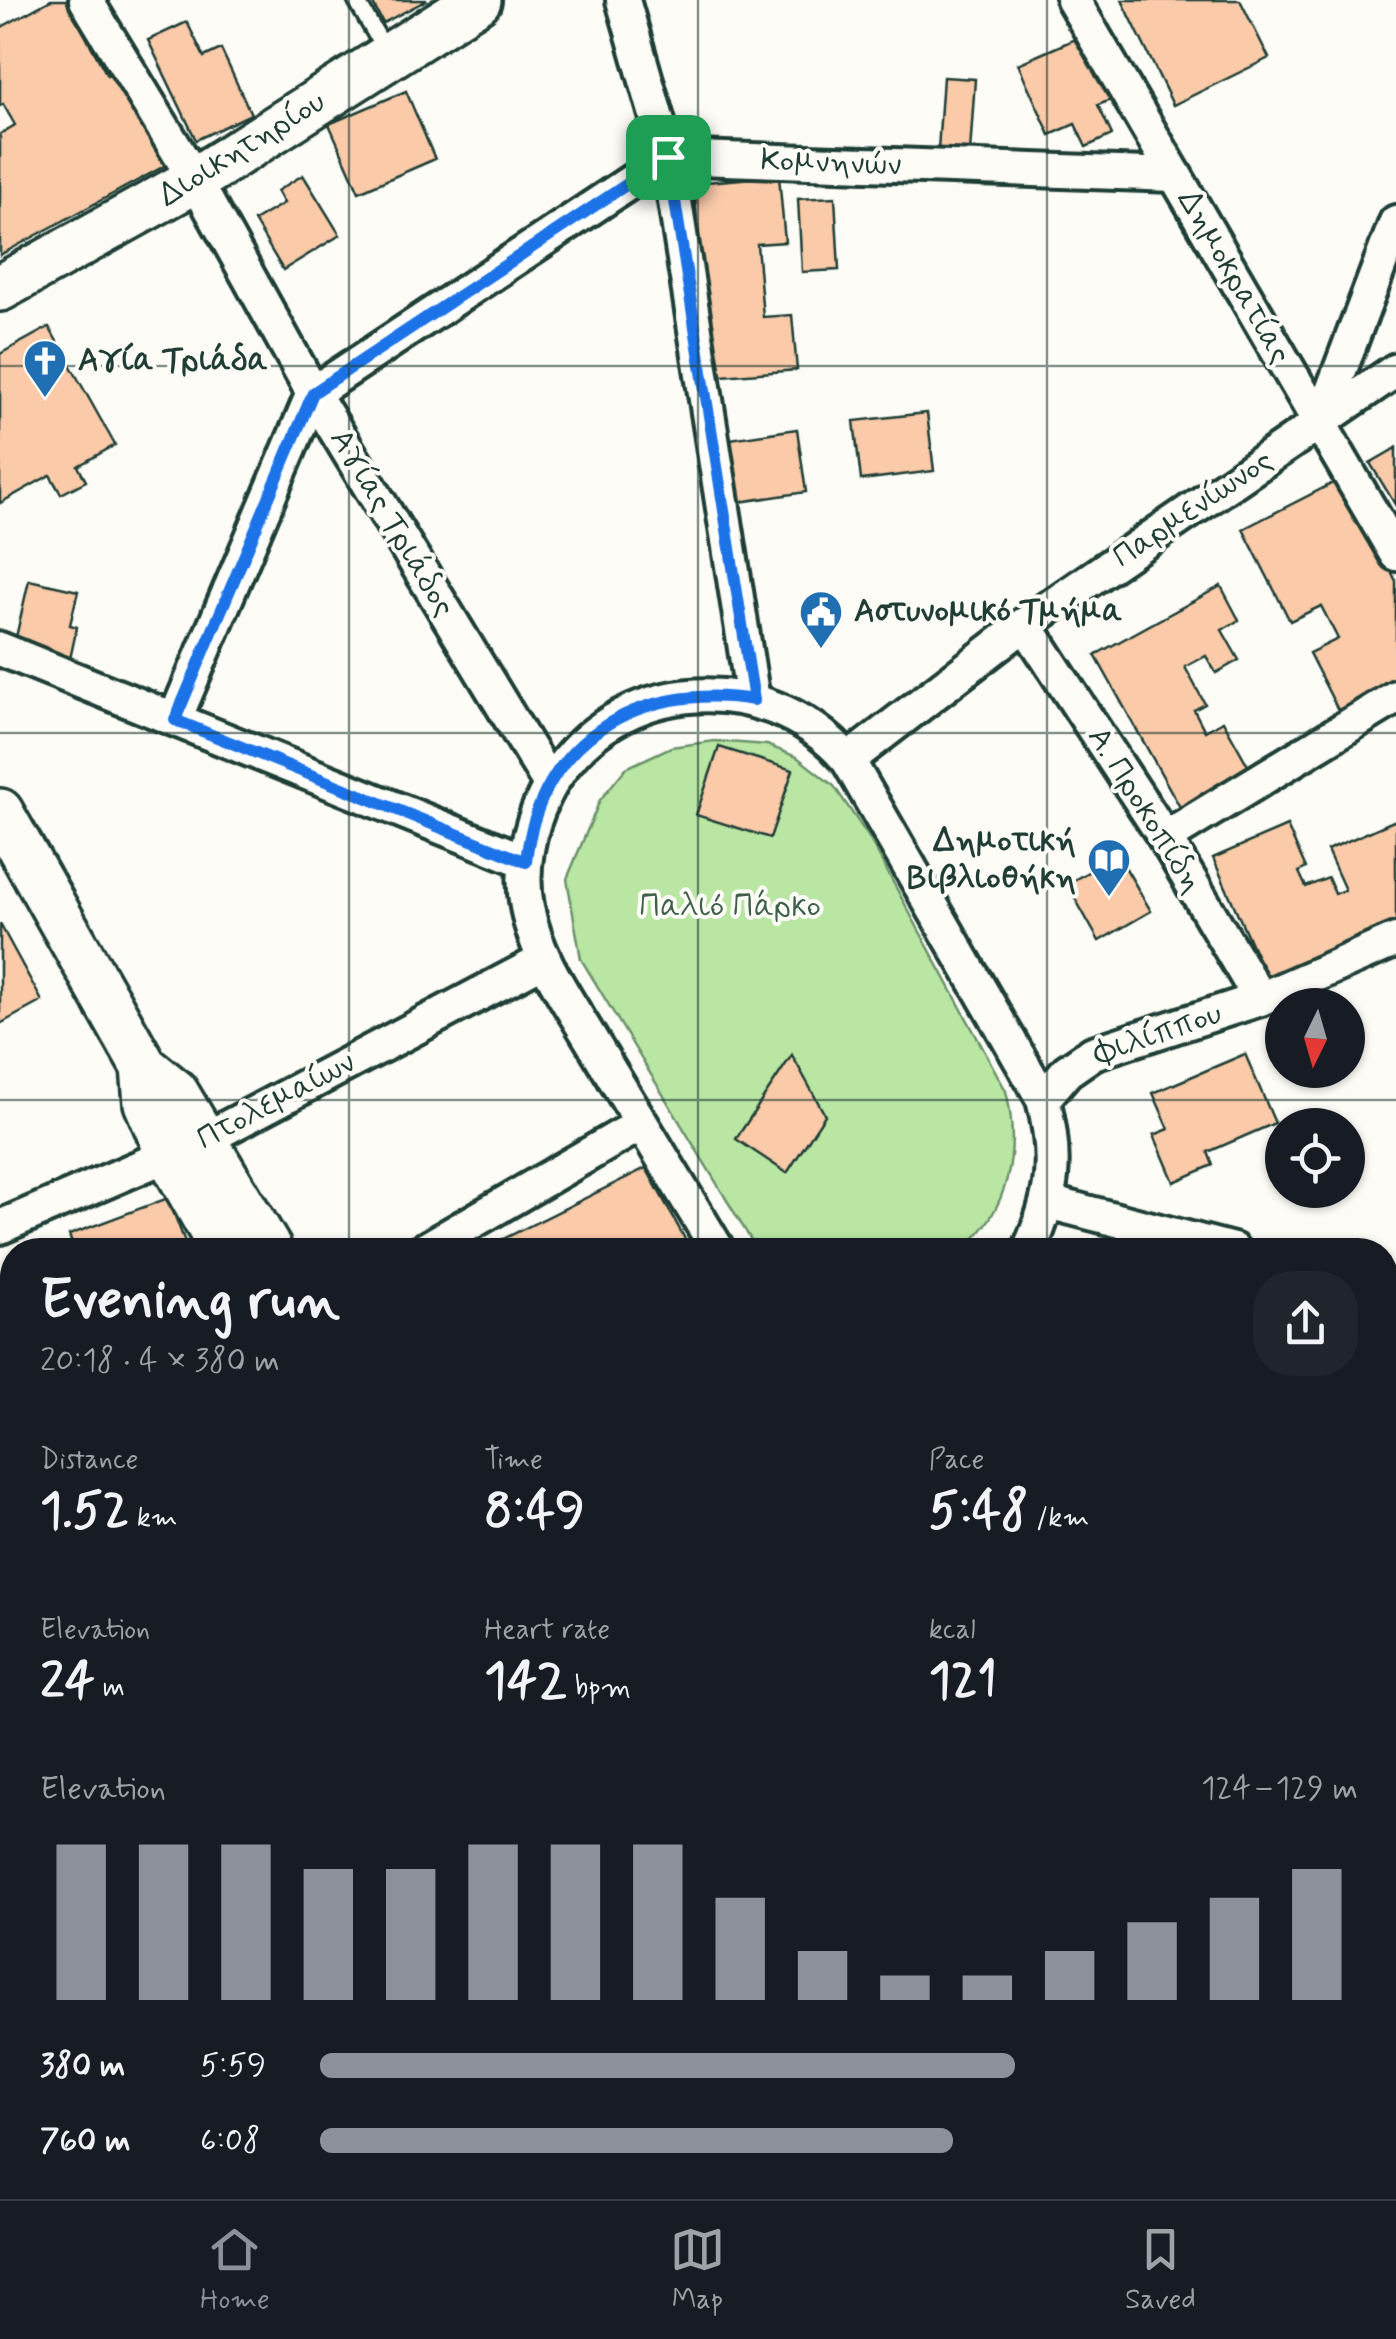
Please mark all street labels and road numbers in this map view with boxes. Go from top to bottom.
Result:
street label: Διοικητηρίου [151,81,333,217]
street label: Κομνηνών [760,140,902,186]
street label: Δημοκρατίας [1167,182,1301,372]
street label: Αγίας Τριάδος [319,421,465,625]
street label: Παρμενίωνος [1105,440,1281,578]
street label: Α. Προκοπίδη [1077,719,1213,901]
street label: Φιλίππου [1088,993,1227,1076]
street label: Πτολεμαίων [190,1042,362,1160]

